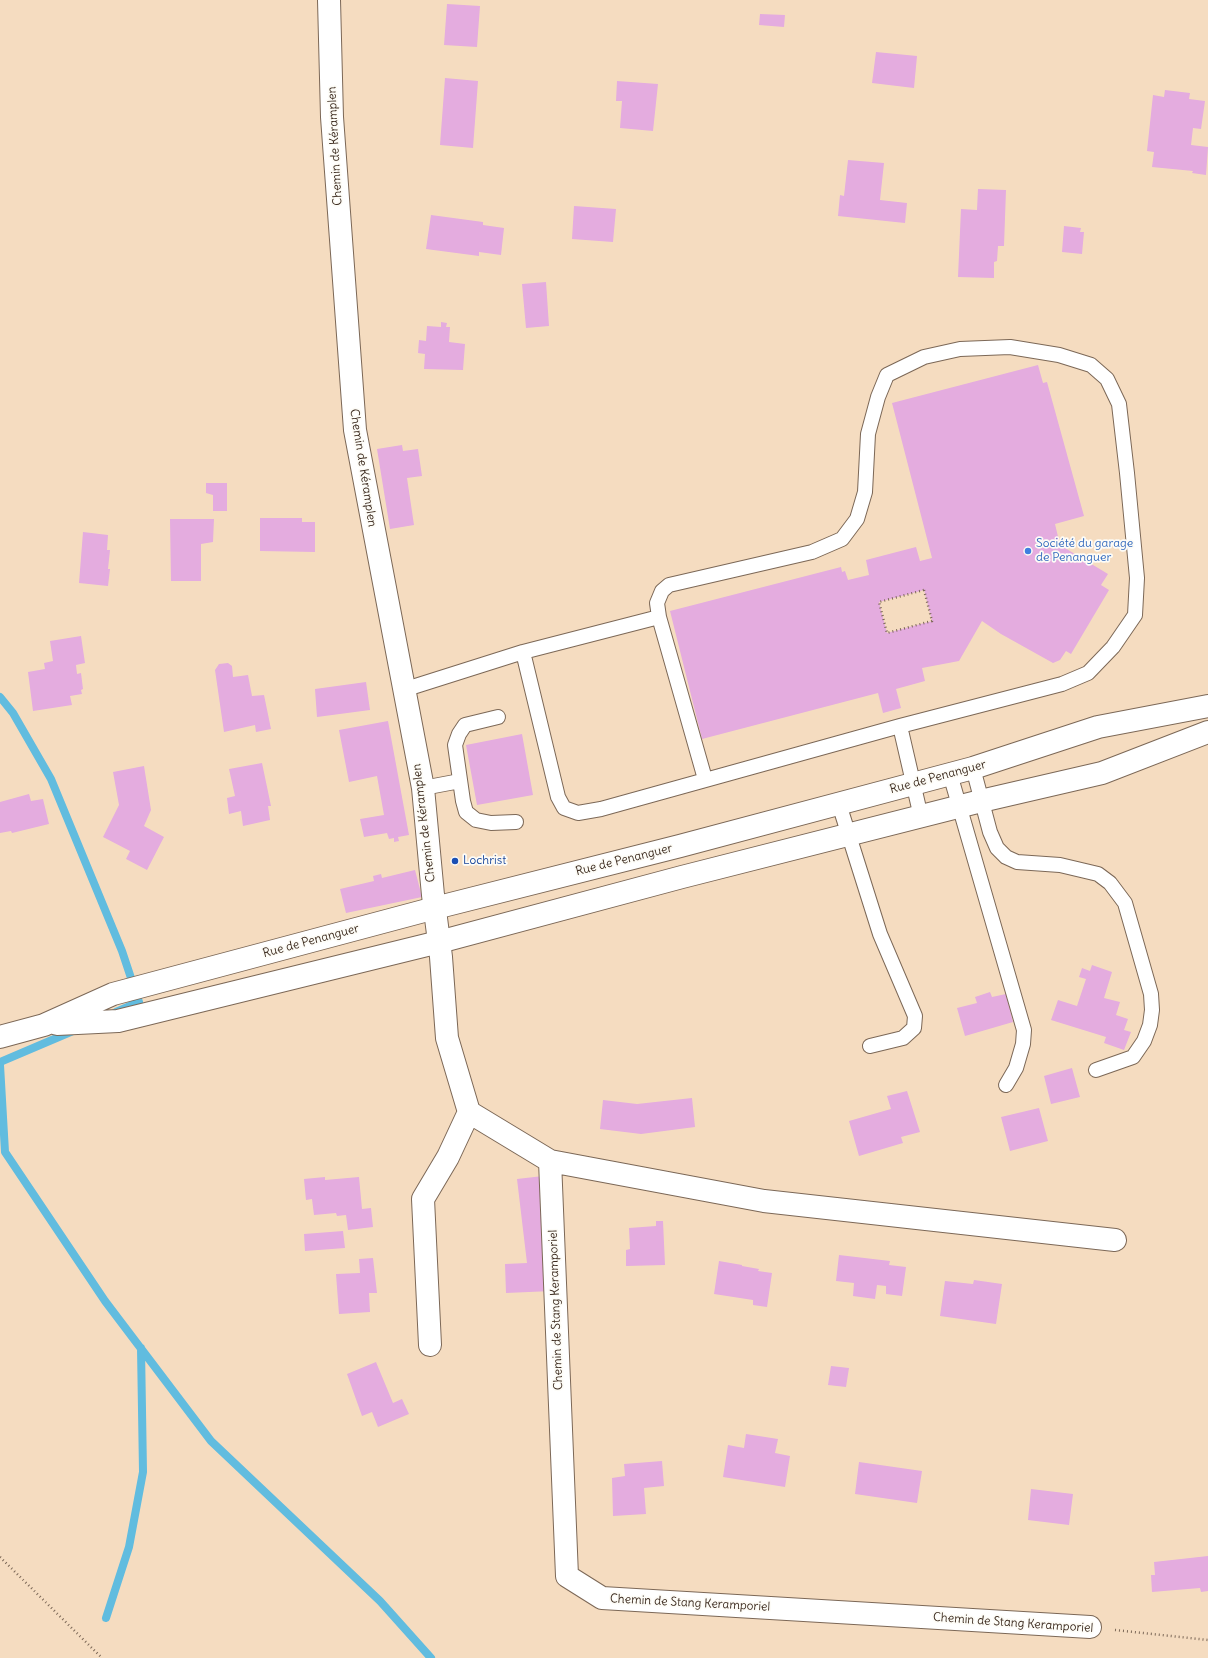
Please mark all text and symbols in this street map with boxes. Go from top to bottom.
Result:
street label: Chemin de Kéramplen [325,86,345,206]
street label: Chemin de Kéramplen [347,408,379,528]
place label: Société du garage de Penanguer [1036,537,1133,565]
marker: Société du garage de Penanguer [1023,546,1033,556]
street label: Rue de Penanguer [888,757,988,797]
street label: Chemin de Kéramplen [410,763,438,883]
street label: Rue de Penanguer [574,841,674,879]
place label: Lochrist [463,854,506,868]
marker: Lochrist [450,856,460,866]
street label: Rue de Penanguer [261,921,361,961]
street label: Chemin de Stang Keramporiel [546,1230,566,1390]
street label: Chemin de Stang Keramporiel [609,1592,771,1614]
street label: Chemin de Stang Keramporiel [932,1610,1094,1636]

